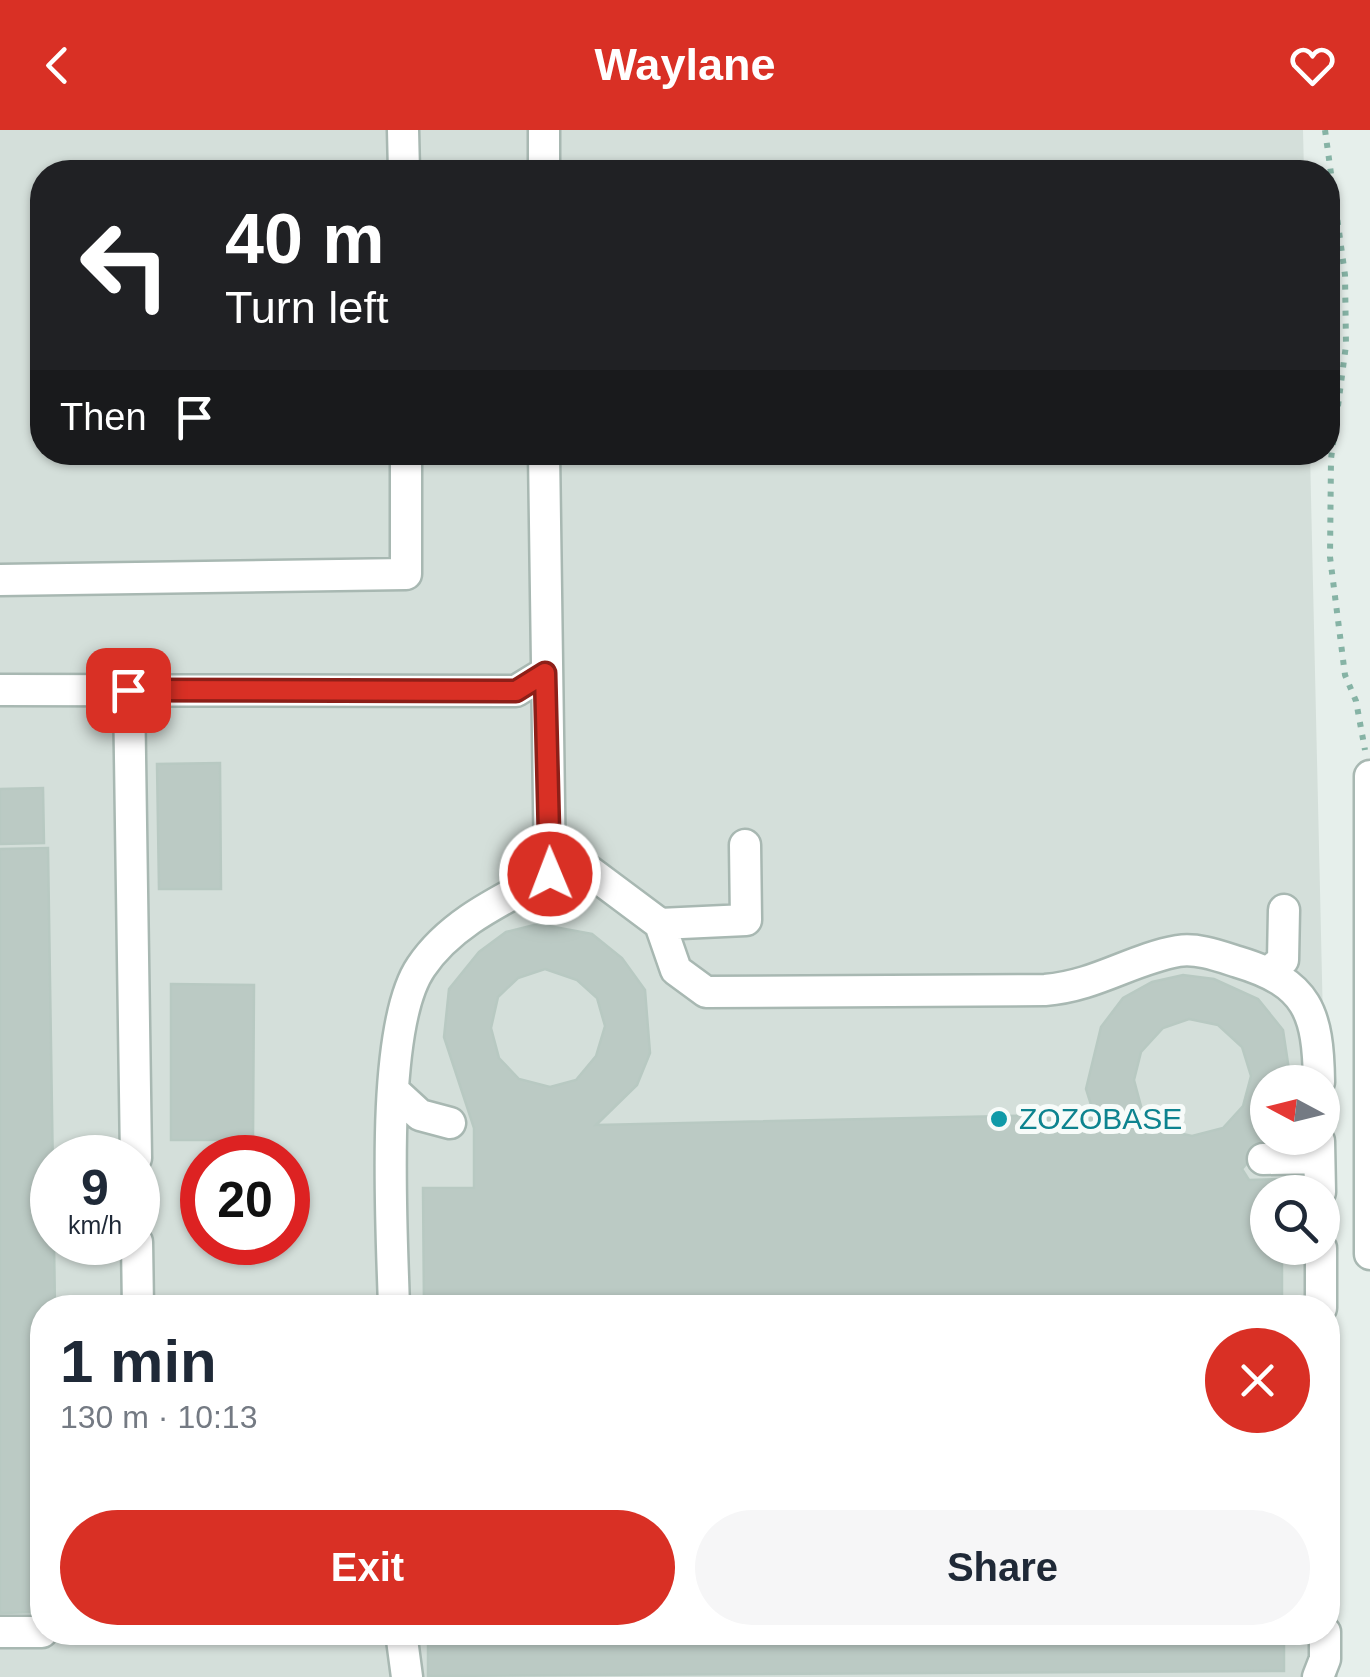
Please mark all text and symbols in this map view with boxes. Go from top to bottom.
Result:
icon: back [30,38,85,93]
icon: heart [1285,38,1340,93]
text: Waylane [595,39,775,90]
icon: left [60,200,190,330]
text: 40 m [225,200,385,278]
text: Turn left [225,282,388,333]
icon: arrive [167,390,222,445]
text: Then [60,396,147,438]
pin [86,648,171,733]
icon: arrive [101,663,156,718]
position arrow [498,822,602,926]
north arrow [1250,1065,1340,1155]
map controls [1250,1065,1340,1265]
place label: ZOZOBASE [1019,1102,1182,1135]
marker: ZOZOBASE [988,1108,1010,1130]
speed limit sign: 20 [180,1135,310,1265]
text: 9 [81,1160,109,1216]
button: search [1250,1175,1340,1265]
text: km/h [68,1211,122,1239]
text: 1 min [60,1328,217,1395]
button: close [1205,1328,1310,1433]
text: 130 m · 10:13 [60,1399,257,1435]
button: Exit [60,1510,675,1625]
button: Share [695,1510,1310,1625]

